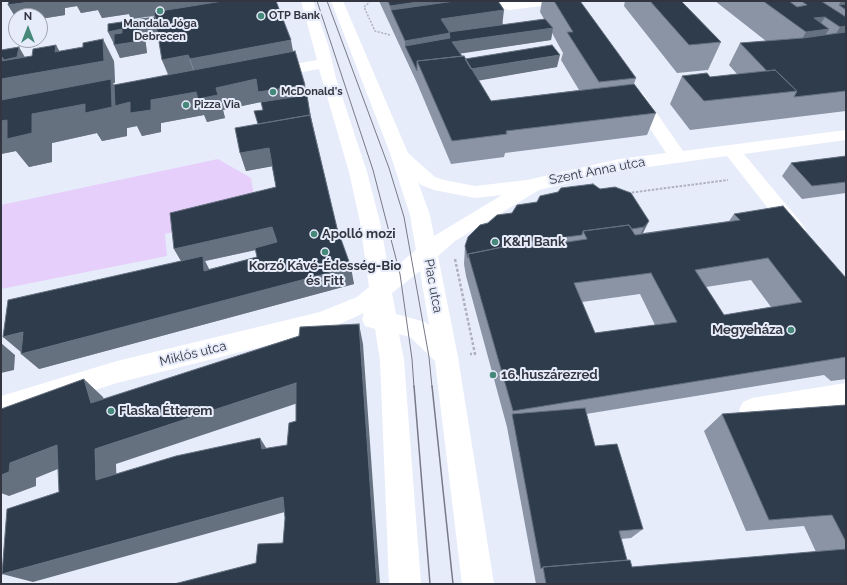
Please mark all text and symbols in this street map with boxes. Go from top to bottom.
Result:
marker: Mandala Jóga Debrecen [155,6,165,16]
north arrow [8,8,48,48]
place label: OTP Bank [269,9,320,23]
text: N [24,10,32,23]
marker: OTP Bank [256,11,266,21]
place label: Mandala Jóga Debrecen [123,17,197,43]
place label: McDonald's [281,85,343,99]
marker: McDonald's [268,87,278,97]
place label: Pizza Via [194,98,240,112]
marker: Pizza Via [181,100,191,110]
street label: Szent Anna utca [548,154,646,188]
place label: Apolló mozi [322,226,396,242]
marker: Apolló mozi [309,229,319,239]
place label: K&H Bank [503,234,565,250]
marker: K&H Bank [490,237,500,247]
marker: Korzó Kávé-Édesség-Bio és Fitt [320,247,330,257]
place label: Korzó Kávé-Édesség-Bio és Fitt [249,258,401,289]
street label: Piac utca [421,258,445,314]
place label: Megyeháza [712,322,783,338]
marker: Megyeháza [786,325,796,335]
street label: Miklós utca [158,338,228,370]
place label: 16. huszárezred [501,367,598,383]
marker: 16. huszárezred [488,370,498,380]
place label: Flaska Étterem [119,403,212,419]
marker: Flaska Étterem [106,406,116,416]

